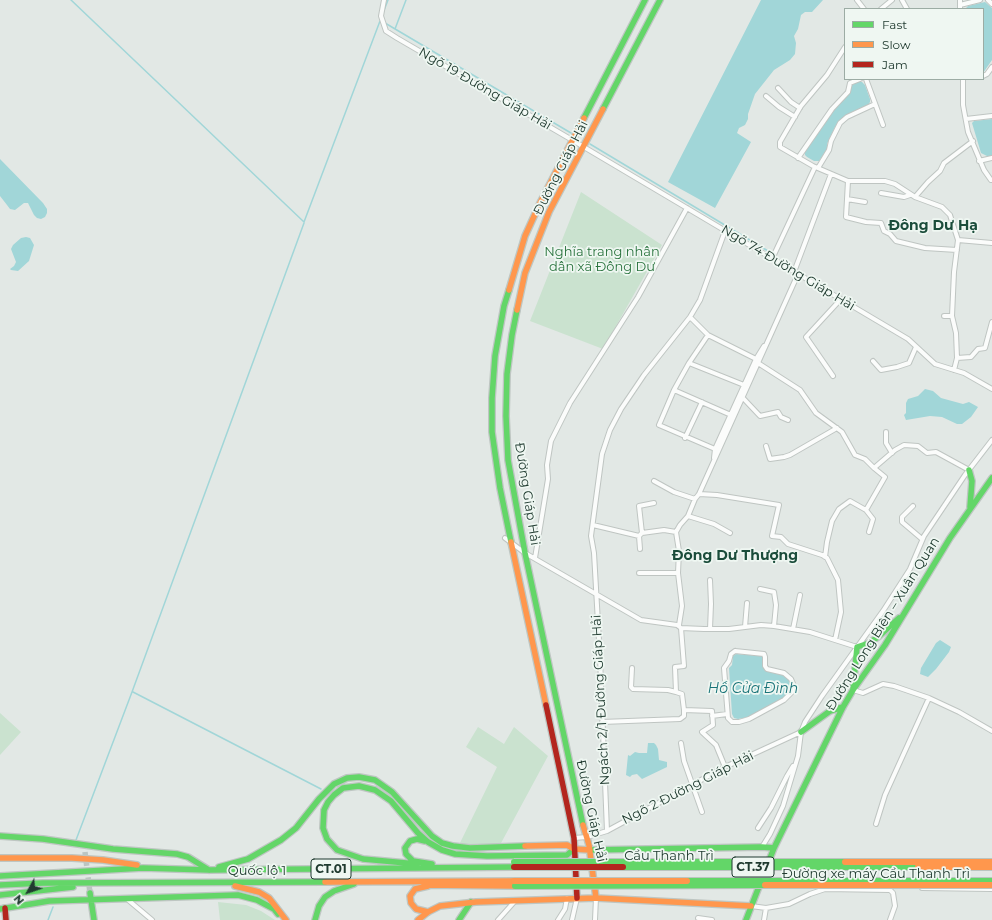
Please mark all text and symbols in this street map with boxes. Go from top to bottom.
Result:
legend [844,8,984,80]
text: Fast [882,17,907,32]
text: Slow [882,37,911,52]
street label: Ngõ 19 Đường Giáp Hải [416,45,554,133]
text: Jam [882,57,908,72]
street label: Đường Giáp Hải [530,118,592,218]
district label: Đông Dư Hạ [888,218,978,234]
street label: Ngõ 74 Đường Giáp Hải [718,222,858,314]
park label: Nghĩa trang nhân dân xã Đông Dư [544,244,660,275]
street label: Đường Giáp Hải [511,442,543,546]
street label: Đường Long Biên – Xuân Quan [823,534,943,714]
district label: Đông Dư Thượng [672,548,798,564]
street label: Ngách 2/1 Đường Giáp Hải [589,614,613,786]
water label: Hồ Cửa Đình [708,681,798,697]
street label: Ngõ 2 Đường Giáp Hải [620,748,756,828]
street label: Đường Giáp Hải [573,759,609,863]
street label: Cầu Thanh Trì [624,848,714,864]
road number: CT.37 [732,857,774,877]
road number: CT.01 [311,859,351,879]
street label: Quốc lộ 1 [228,863,286,879]
street label: Đường xe máy Cầu Thanh Trì [782,866,970,882]
north arrow [8,872,48,912]
text: N [11,892,27,908]

